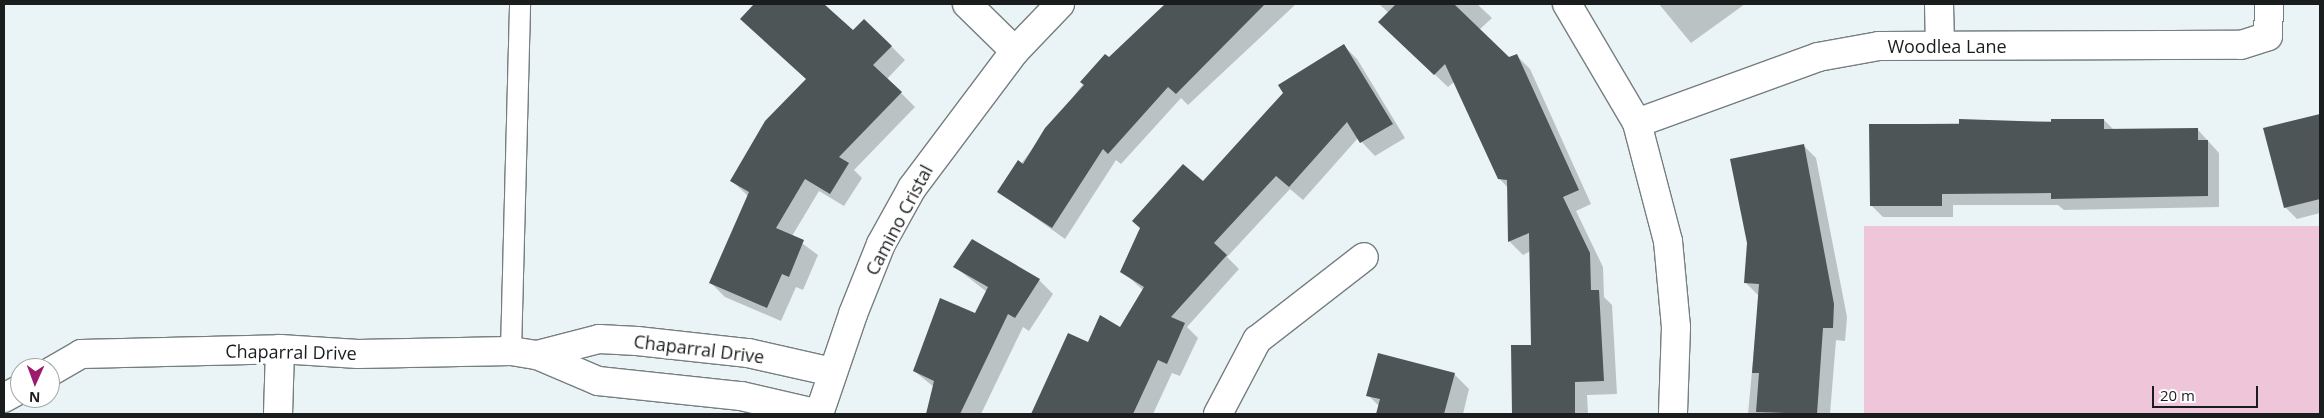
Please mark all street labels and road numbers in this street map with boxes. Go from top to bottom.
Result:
street label: Woodlea Lane [1887,35,2007,57]
street label: Camino Cristal [861,161,937,279]
street label: Chaparral Drive [632,330,766,368]
street label: Chaparral Drive [225,340,357,364]

